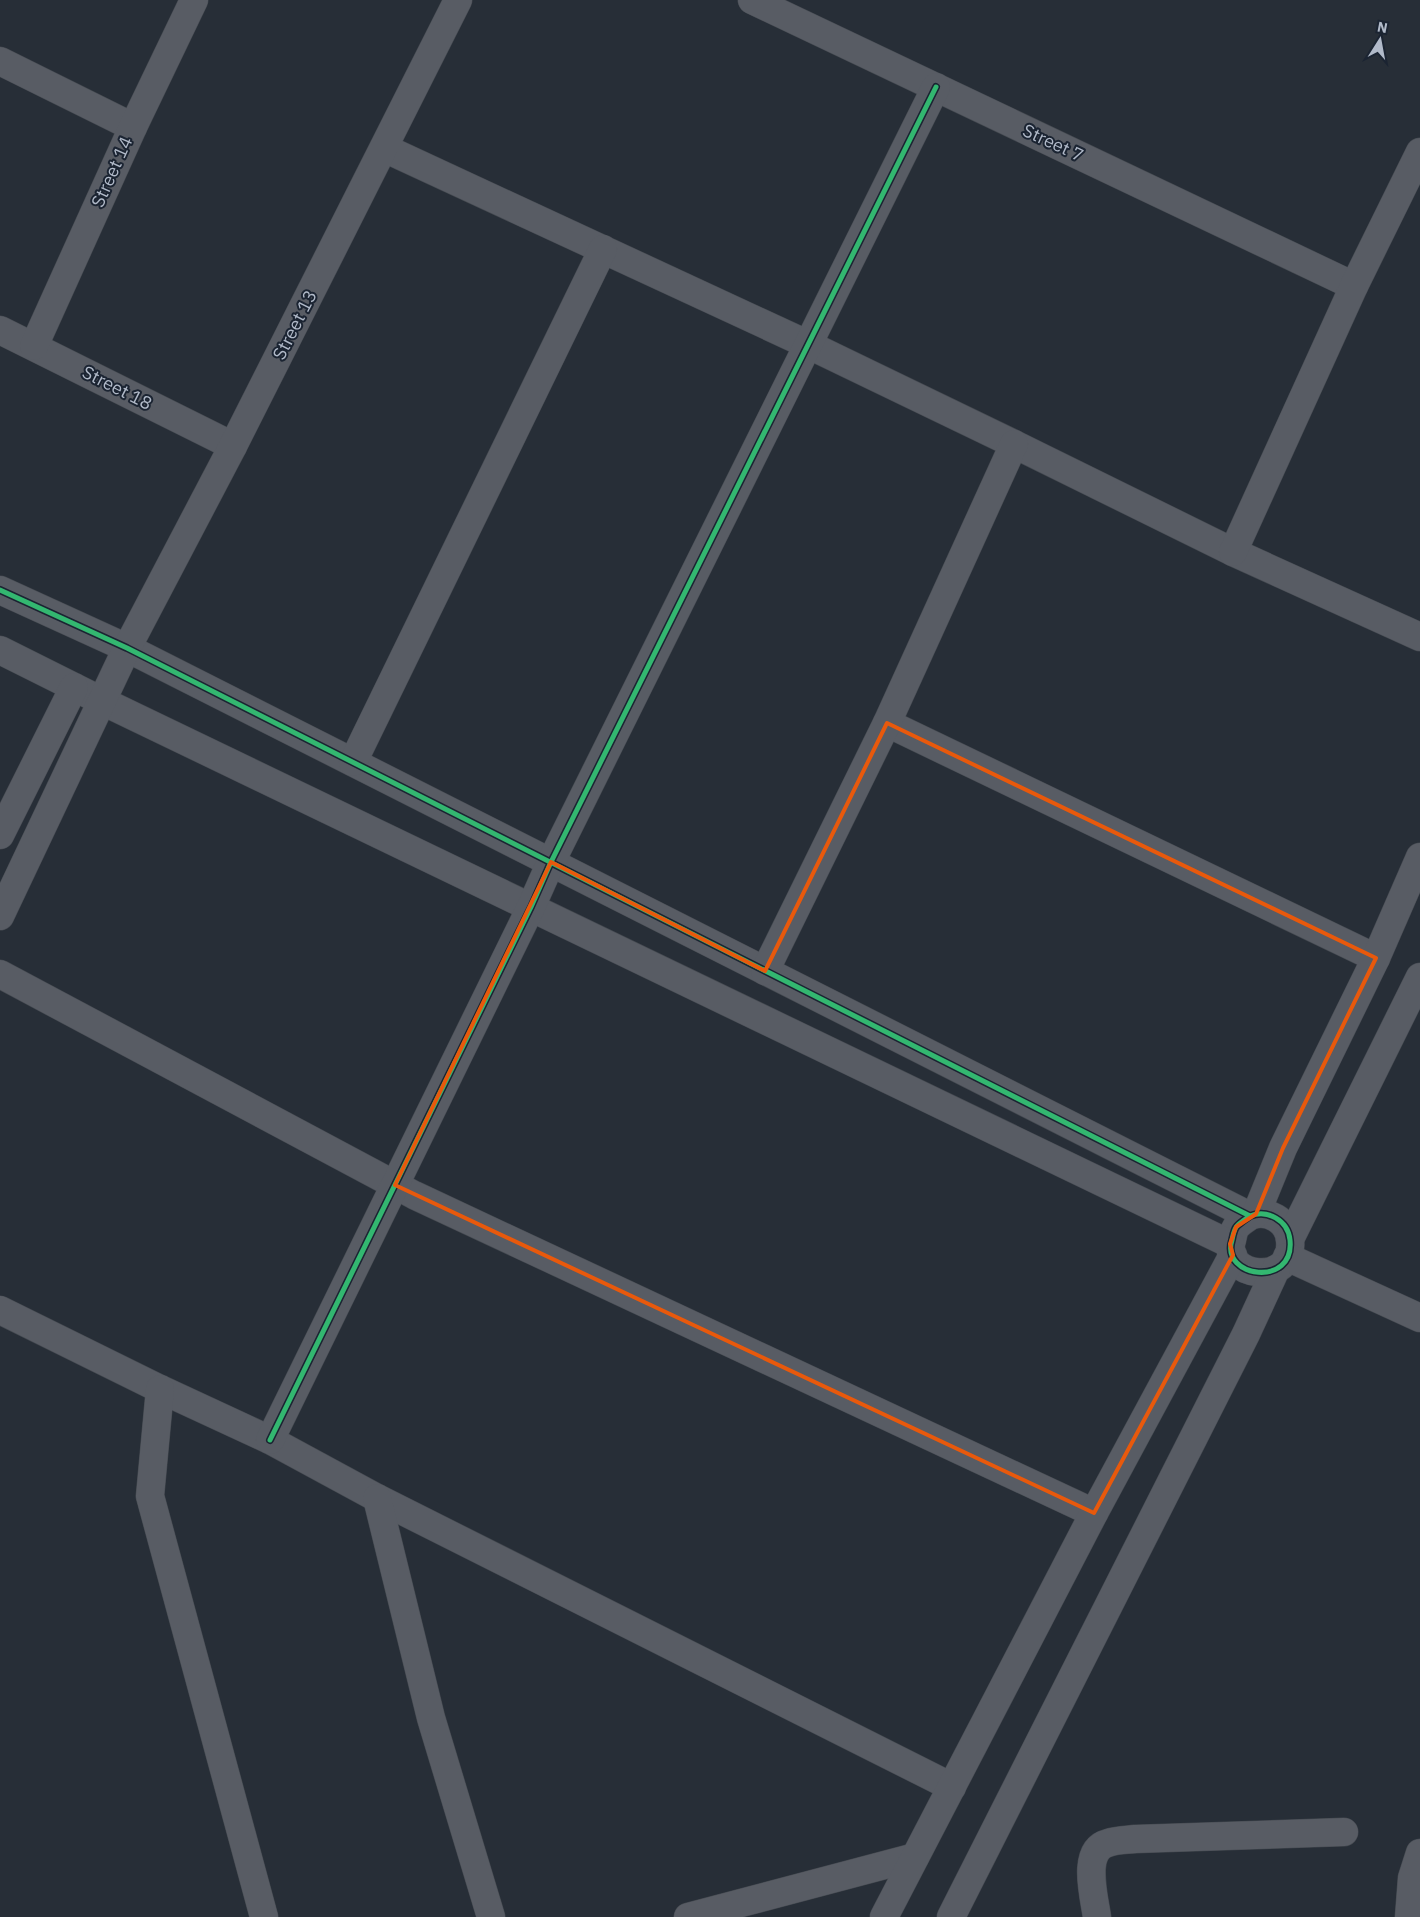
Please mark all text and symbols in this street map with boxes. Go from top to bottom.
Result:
north arrow [1355,15,1405,65]
text: N [1376,17,1389,37]
street label: Street 7 [1019,119,1087,167]
street label: Street 14 [86,133,137,211]
street label: Street 13 [267,286,322,364]
street label: Street 18 [78,360,156,415]

